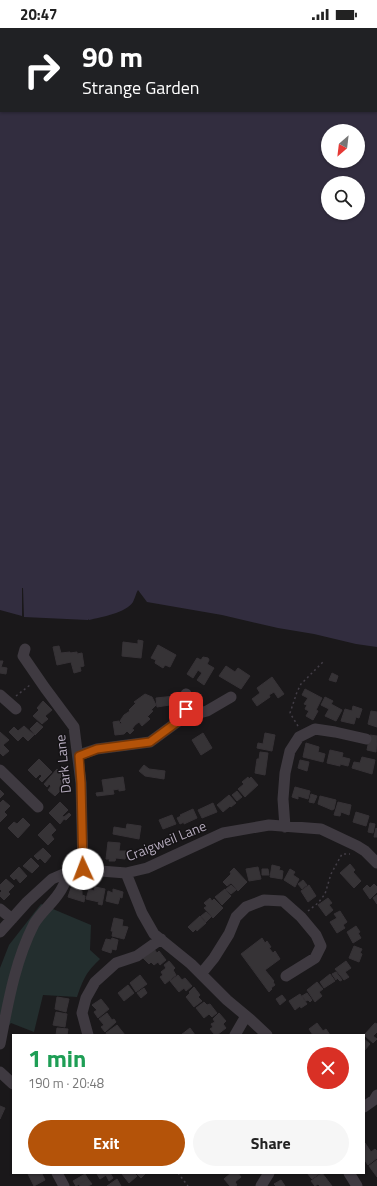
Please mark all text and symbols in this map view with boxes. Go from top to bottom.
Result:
text: 20:47 [20,3,57,26]
text: 90 m [82,35,143,78]
icon: right [16,44,68,96]
text: Strange Garden [82,74,200,101]
north arrow [321,124,365,168]
map controls [321,124,365,220]
button: search [321,176,365,220]
pin [169,692,203,726]
icon: arrive [175,698,197,720]
street label: Dark Lane [49,734,76,794]
street label: Craigweil Lane [122,815,209,866]
position arrow [62,848,104,890]
text: 1 min [28,1040,86,1076]
button: close [307,1047,349,1089]
text: 190 m · 20:48 [28,1073,104,1093]
button: Exit [28,1120,185,1166]
button: Share [193,1120,349,1166]

